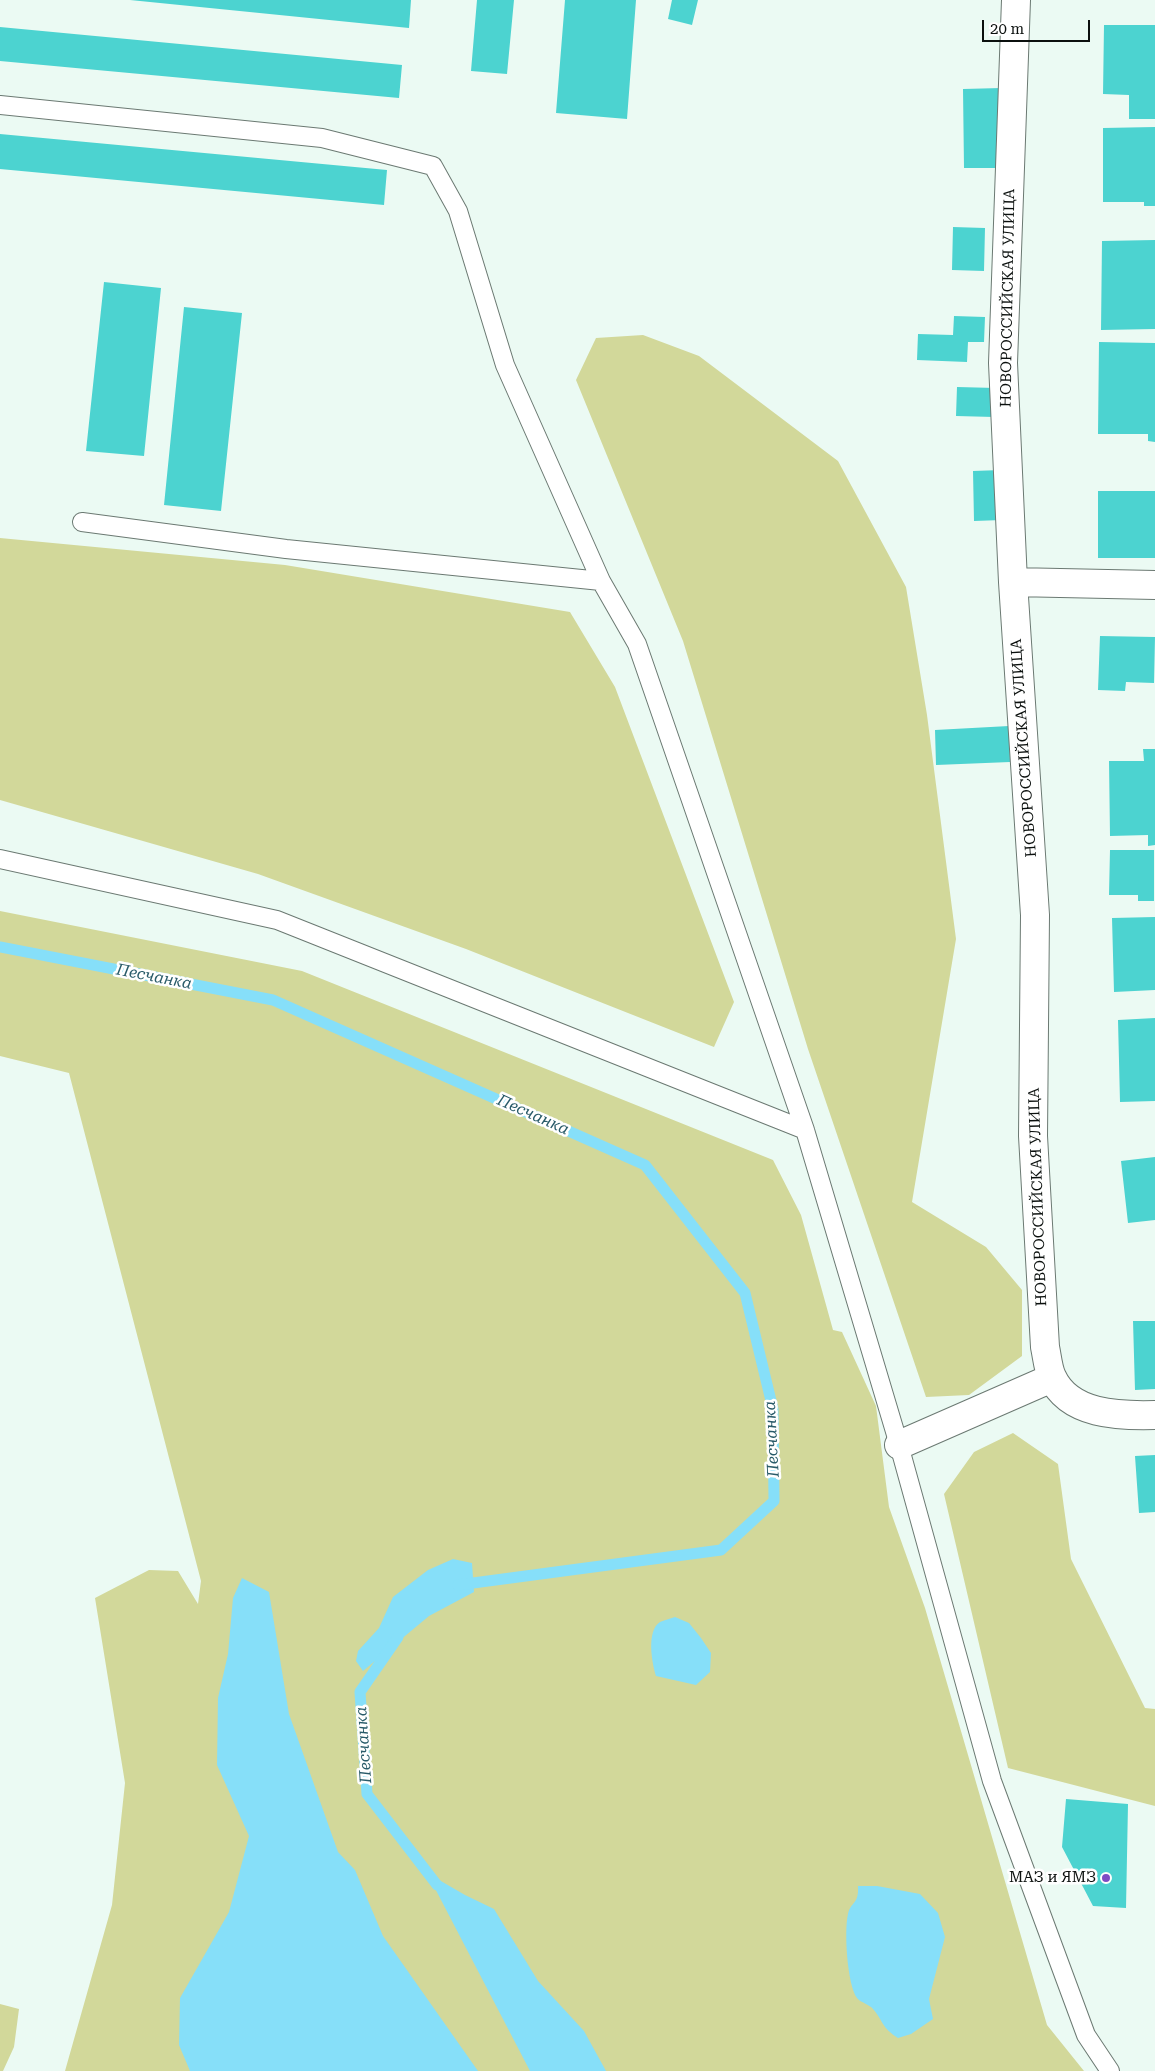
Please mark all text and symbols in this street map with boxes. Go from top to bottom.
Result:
scale bar [985,10,1092,42]
text: 20 m [990,20,1024,38]
street label: НОВОРОССИЙСКАЯ УЛИЦА [997,188,1019,408]
street label: НОВОРОССИЙСКАЯ УЛИЦА [1007,638,1041,858]
water label: Песчанка [115,960,193,994]
street label: НОВОРОССИЙСКАЯ УЛИЦА [1025,1087,1051,1307]
water label: Песчанка [494,1091,572,1139]
water label: Песчанка [760,1400,784,1478]
water label: Песчанка [352,1706,376,1784]
place label: МАЗ и ЯМЗ [1009,1869,1096,1887]
marker: МАЗ и ЯМЗ [1100,1872,1112,1884]

